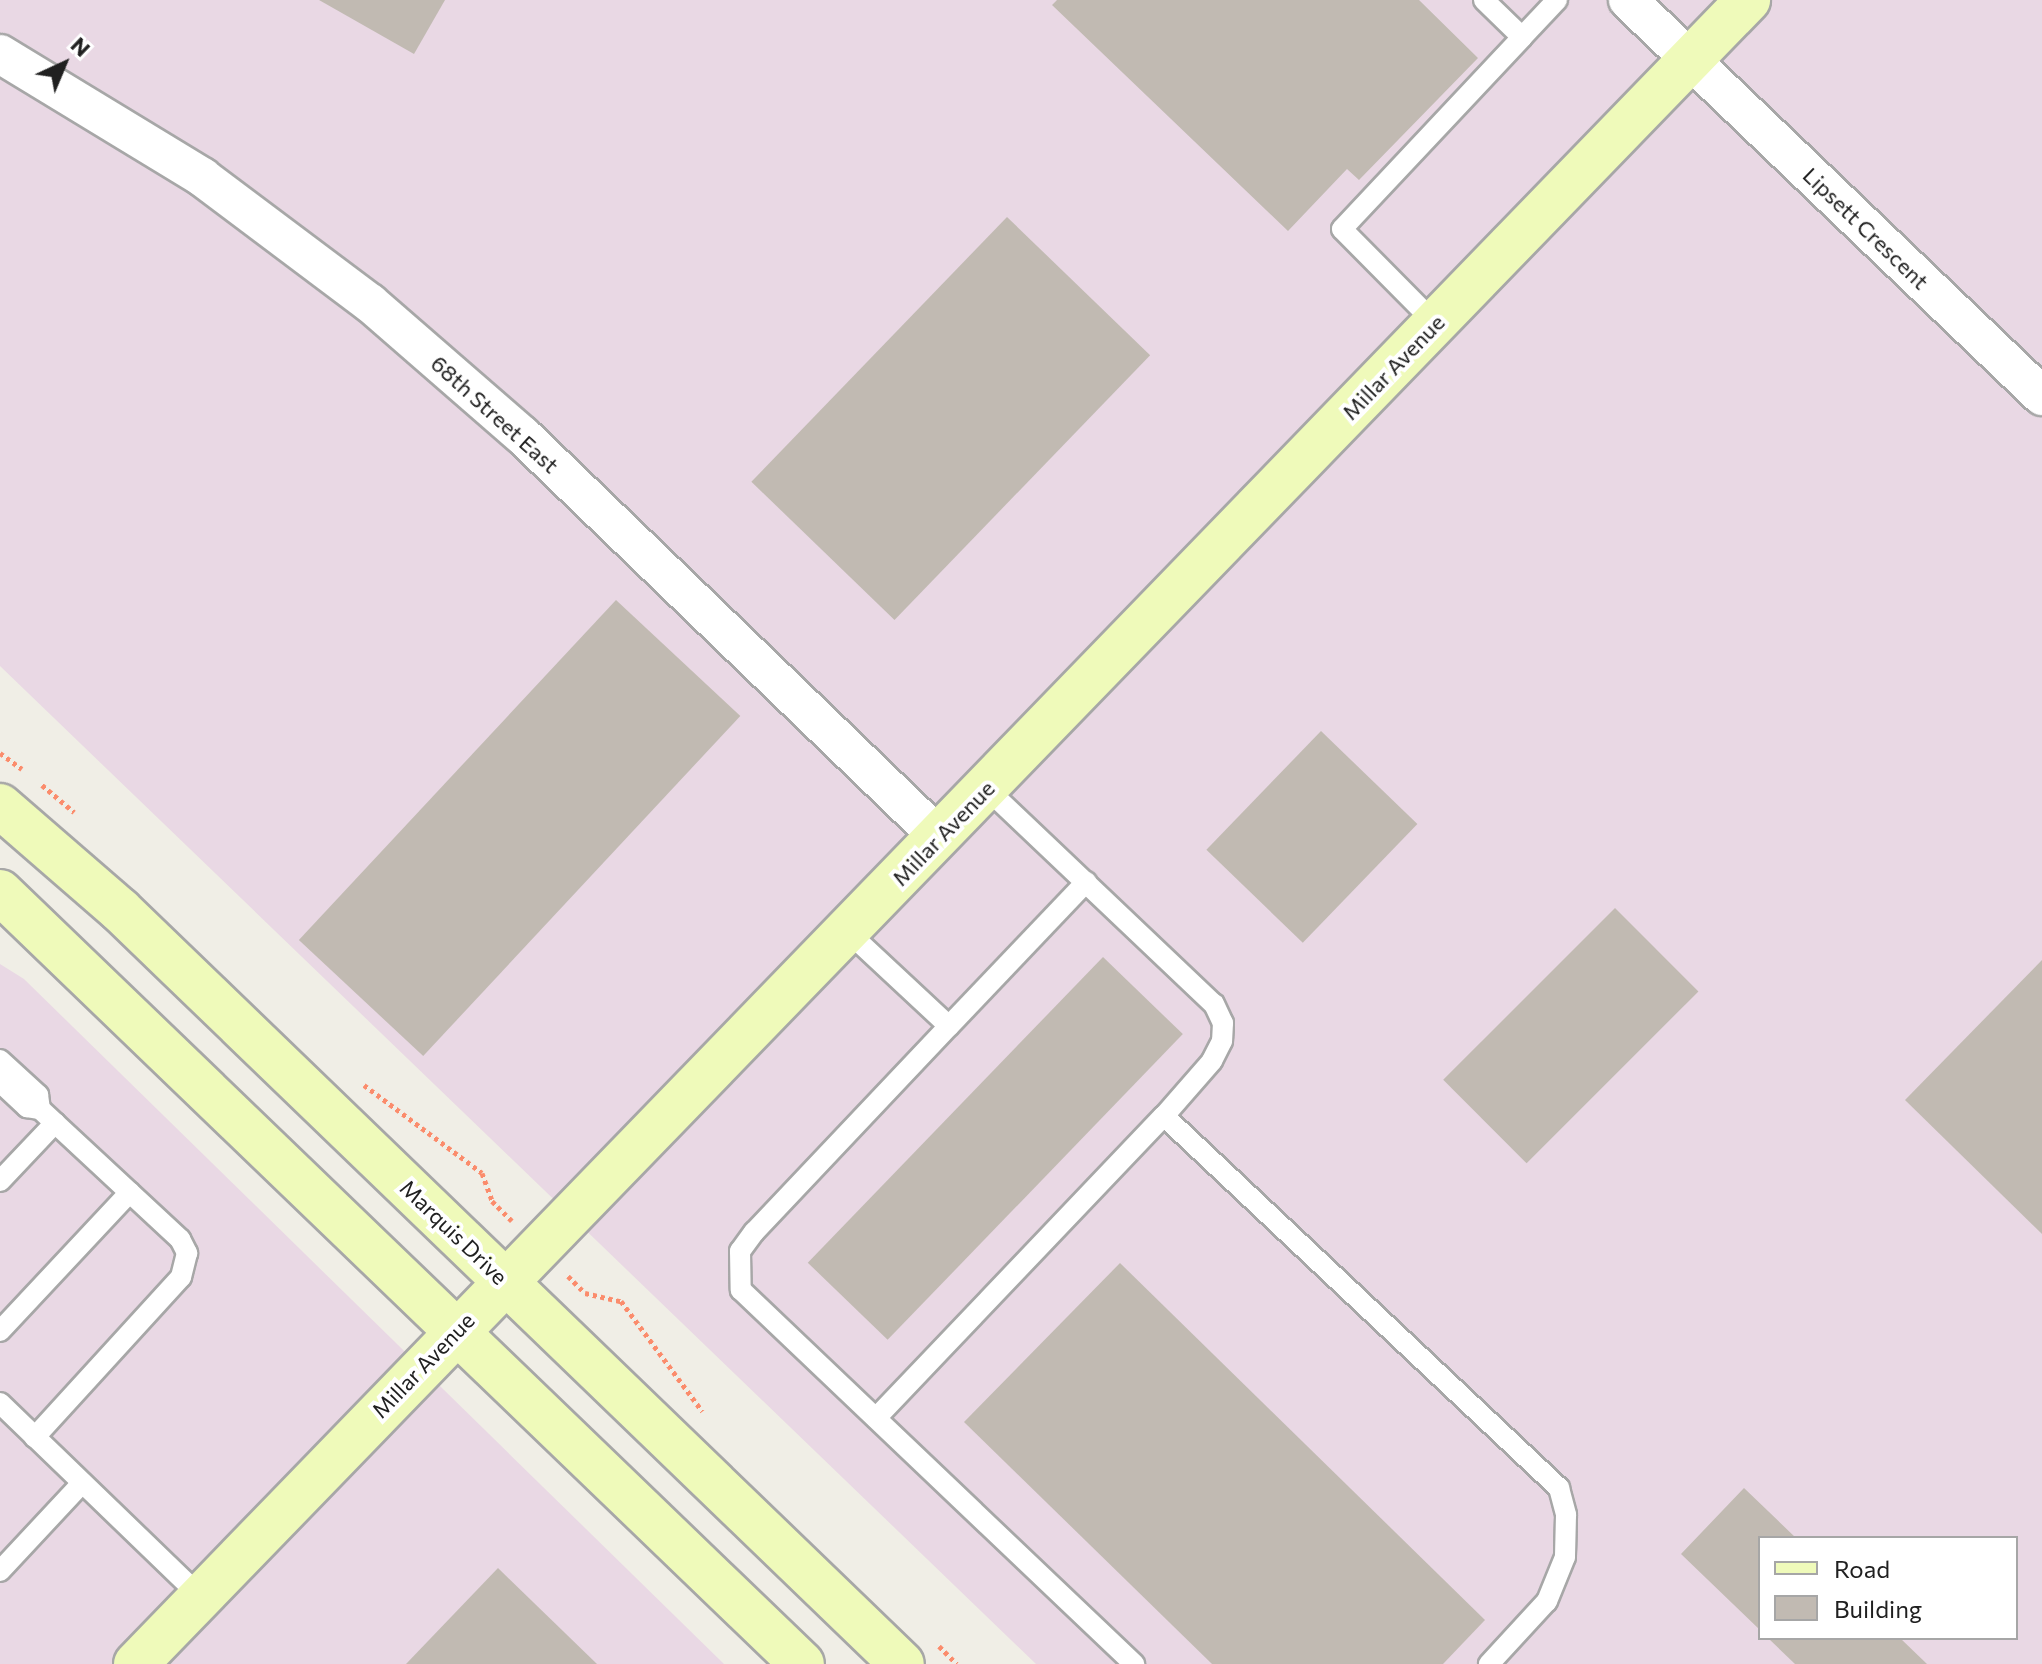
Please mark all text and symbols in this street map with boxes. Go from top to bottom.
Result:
north arrow [24,24,104,104]
text: N [66,31,96,62]
street label: Lipsett Crescent [1798,162,1934,294]
street label: Millar Avenue [1336,309,1450,425]
street label: 68th Street East [426,350,564,478]
street label: Millar Avenue [886,775,1000,891]
street label: Marquis Drive [395,1174,513,1290]
street label: Millar Avenue [366,1307,480,1423]
legend [1758,1536,2018,1640]
text: Road [1834,1554,1890,1583]
text: Building [1834,1594,1922,1623]

